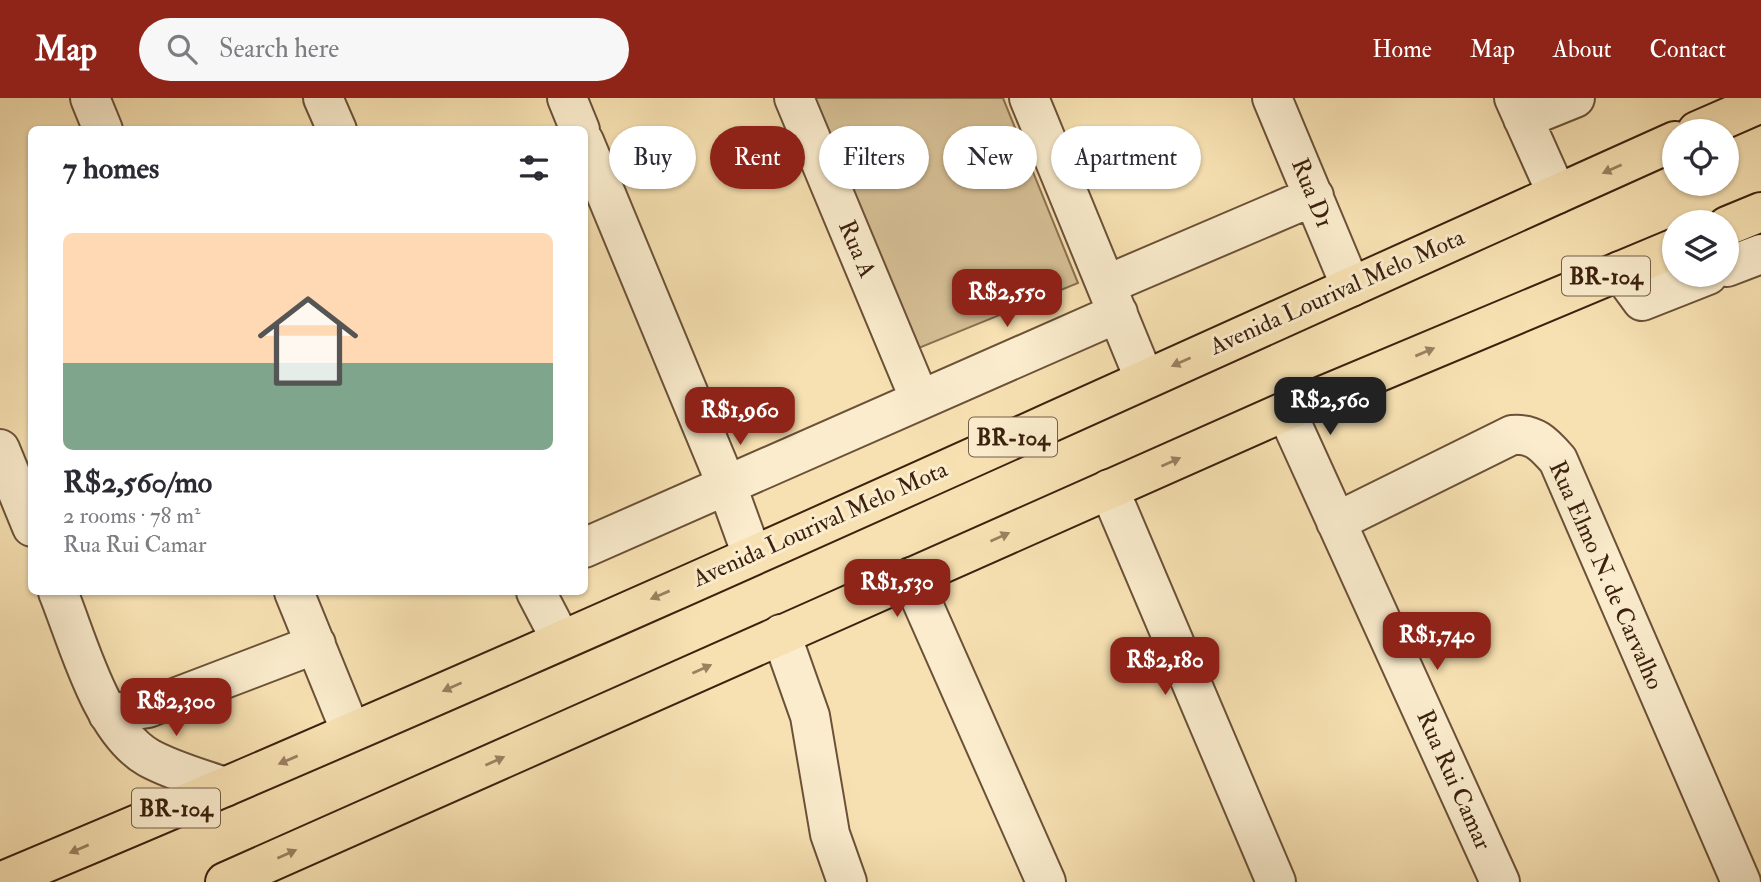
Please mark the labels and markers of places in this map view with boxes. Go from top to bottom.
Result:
pin: R$2,550 [942,270,1072,329]
pin: R$2,560 [1265,378,1395,437]
pin: R$1,960 [675,388,805,447]
pin: R$1,530 [832,560,962,619]
pin: R$1,740 [1372,612,1502,672]
pin: R$2,180 [1100,638,1230,697]
pin: R$2,300 [111,678,241,738]

